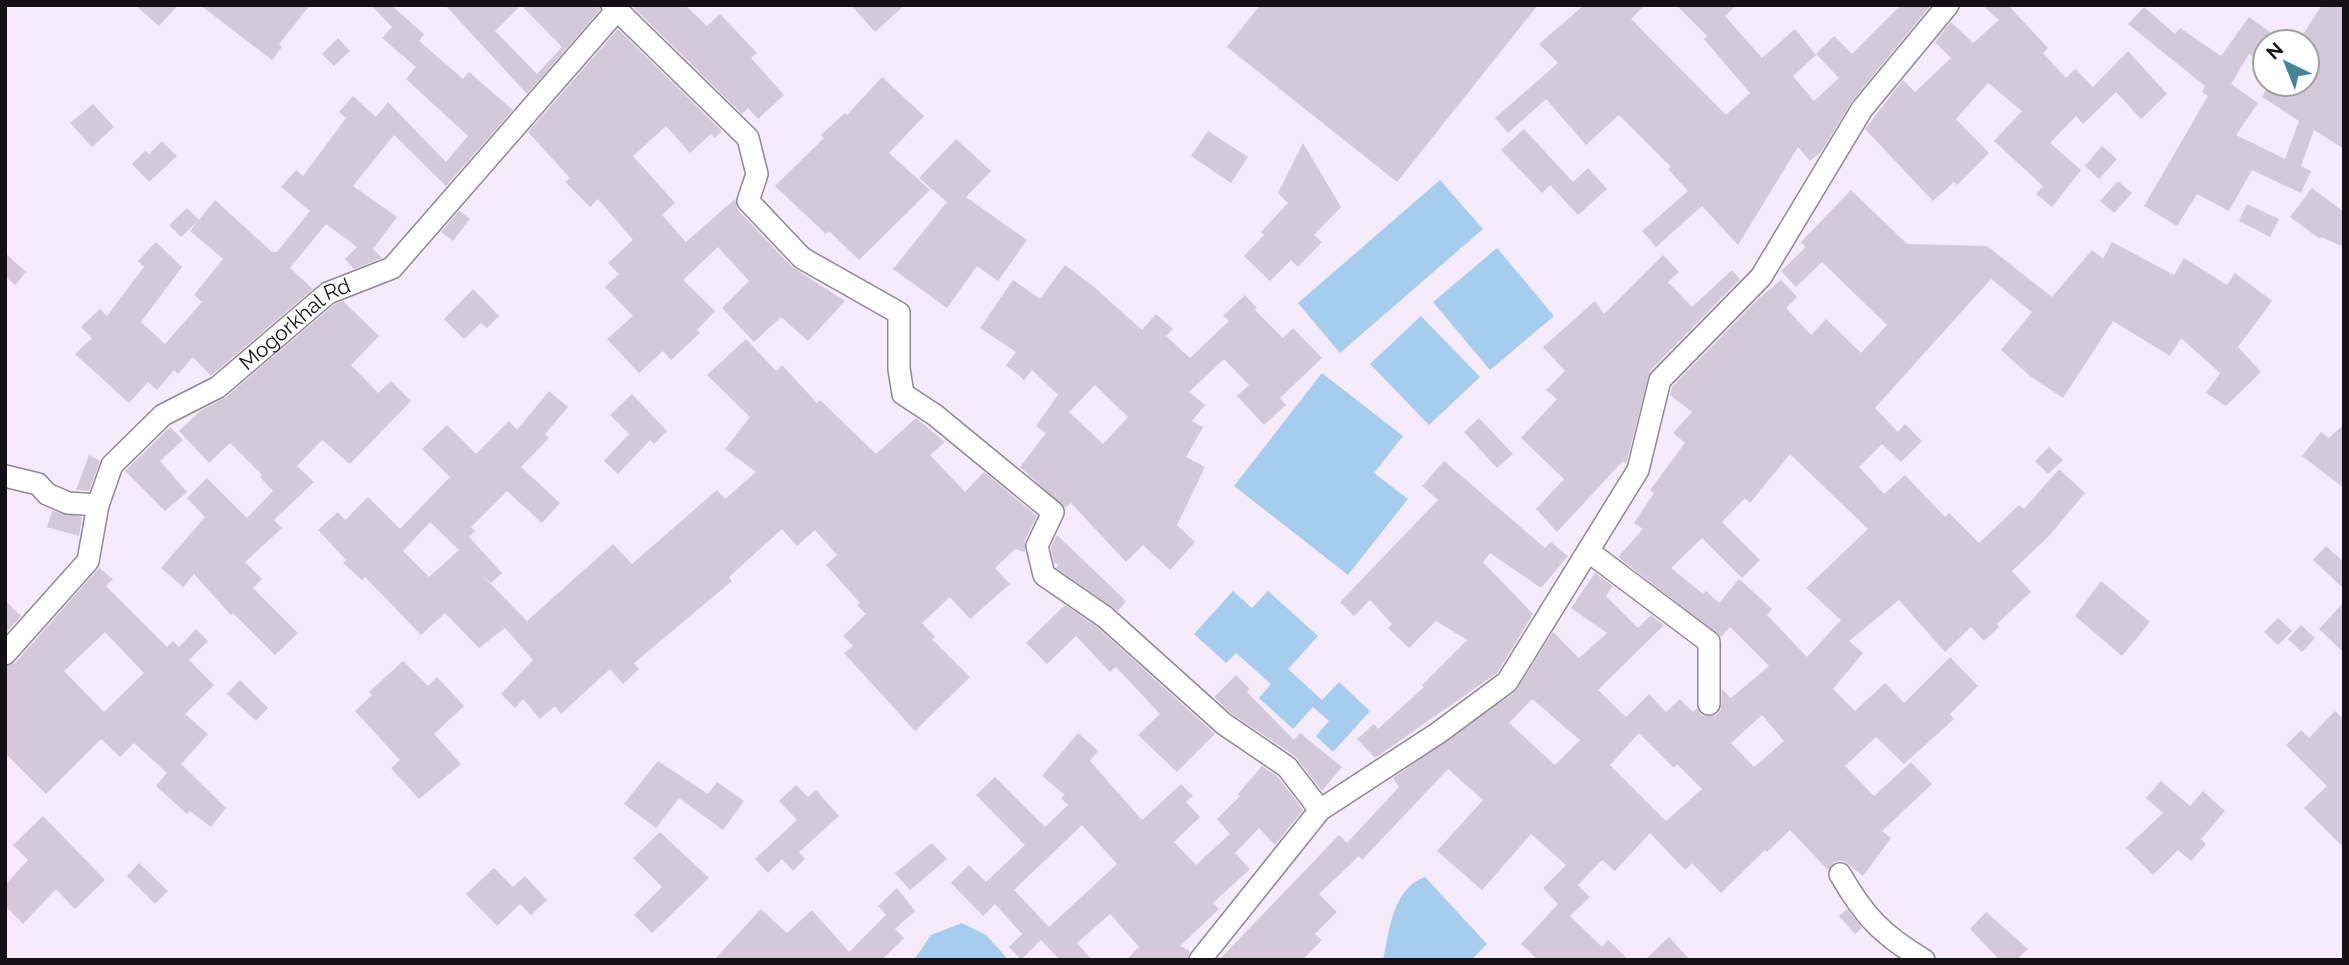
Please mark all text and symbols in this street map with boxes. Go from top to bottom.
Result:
north arrow [2251,28,2321,98]
text: N [2262,38,2287,64]
street label: Mogorkhal Rd [234,273,354,375]

